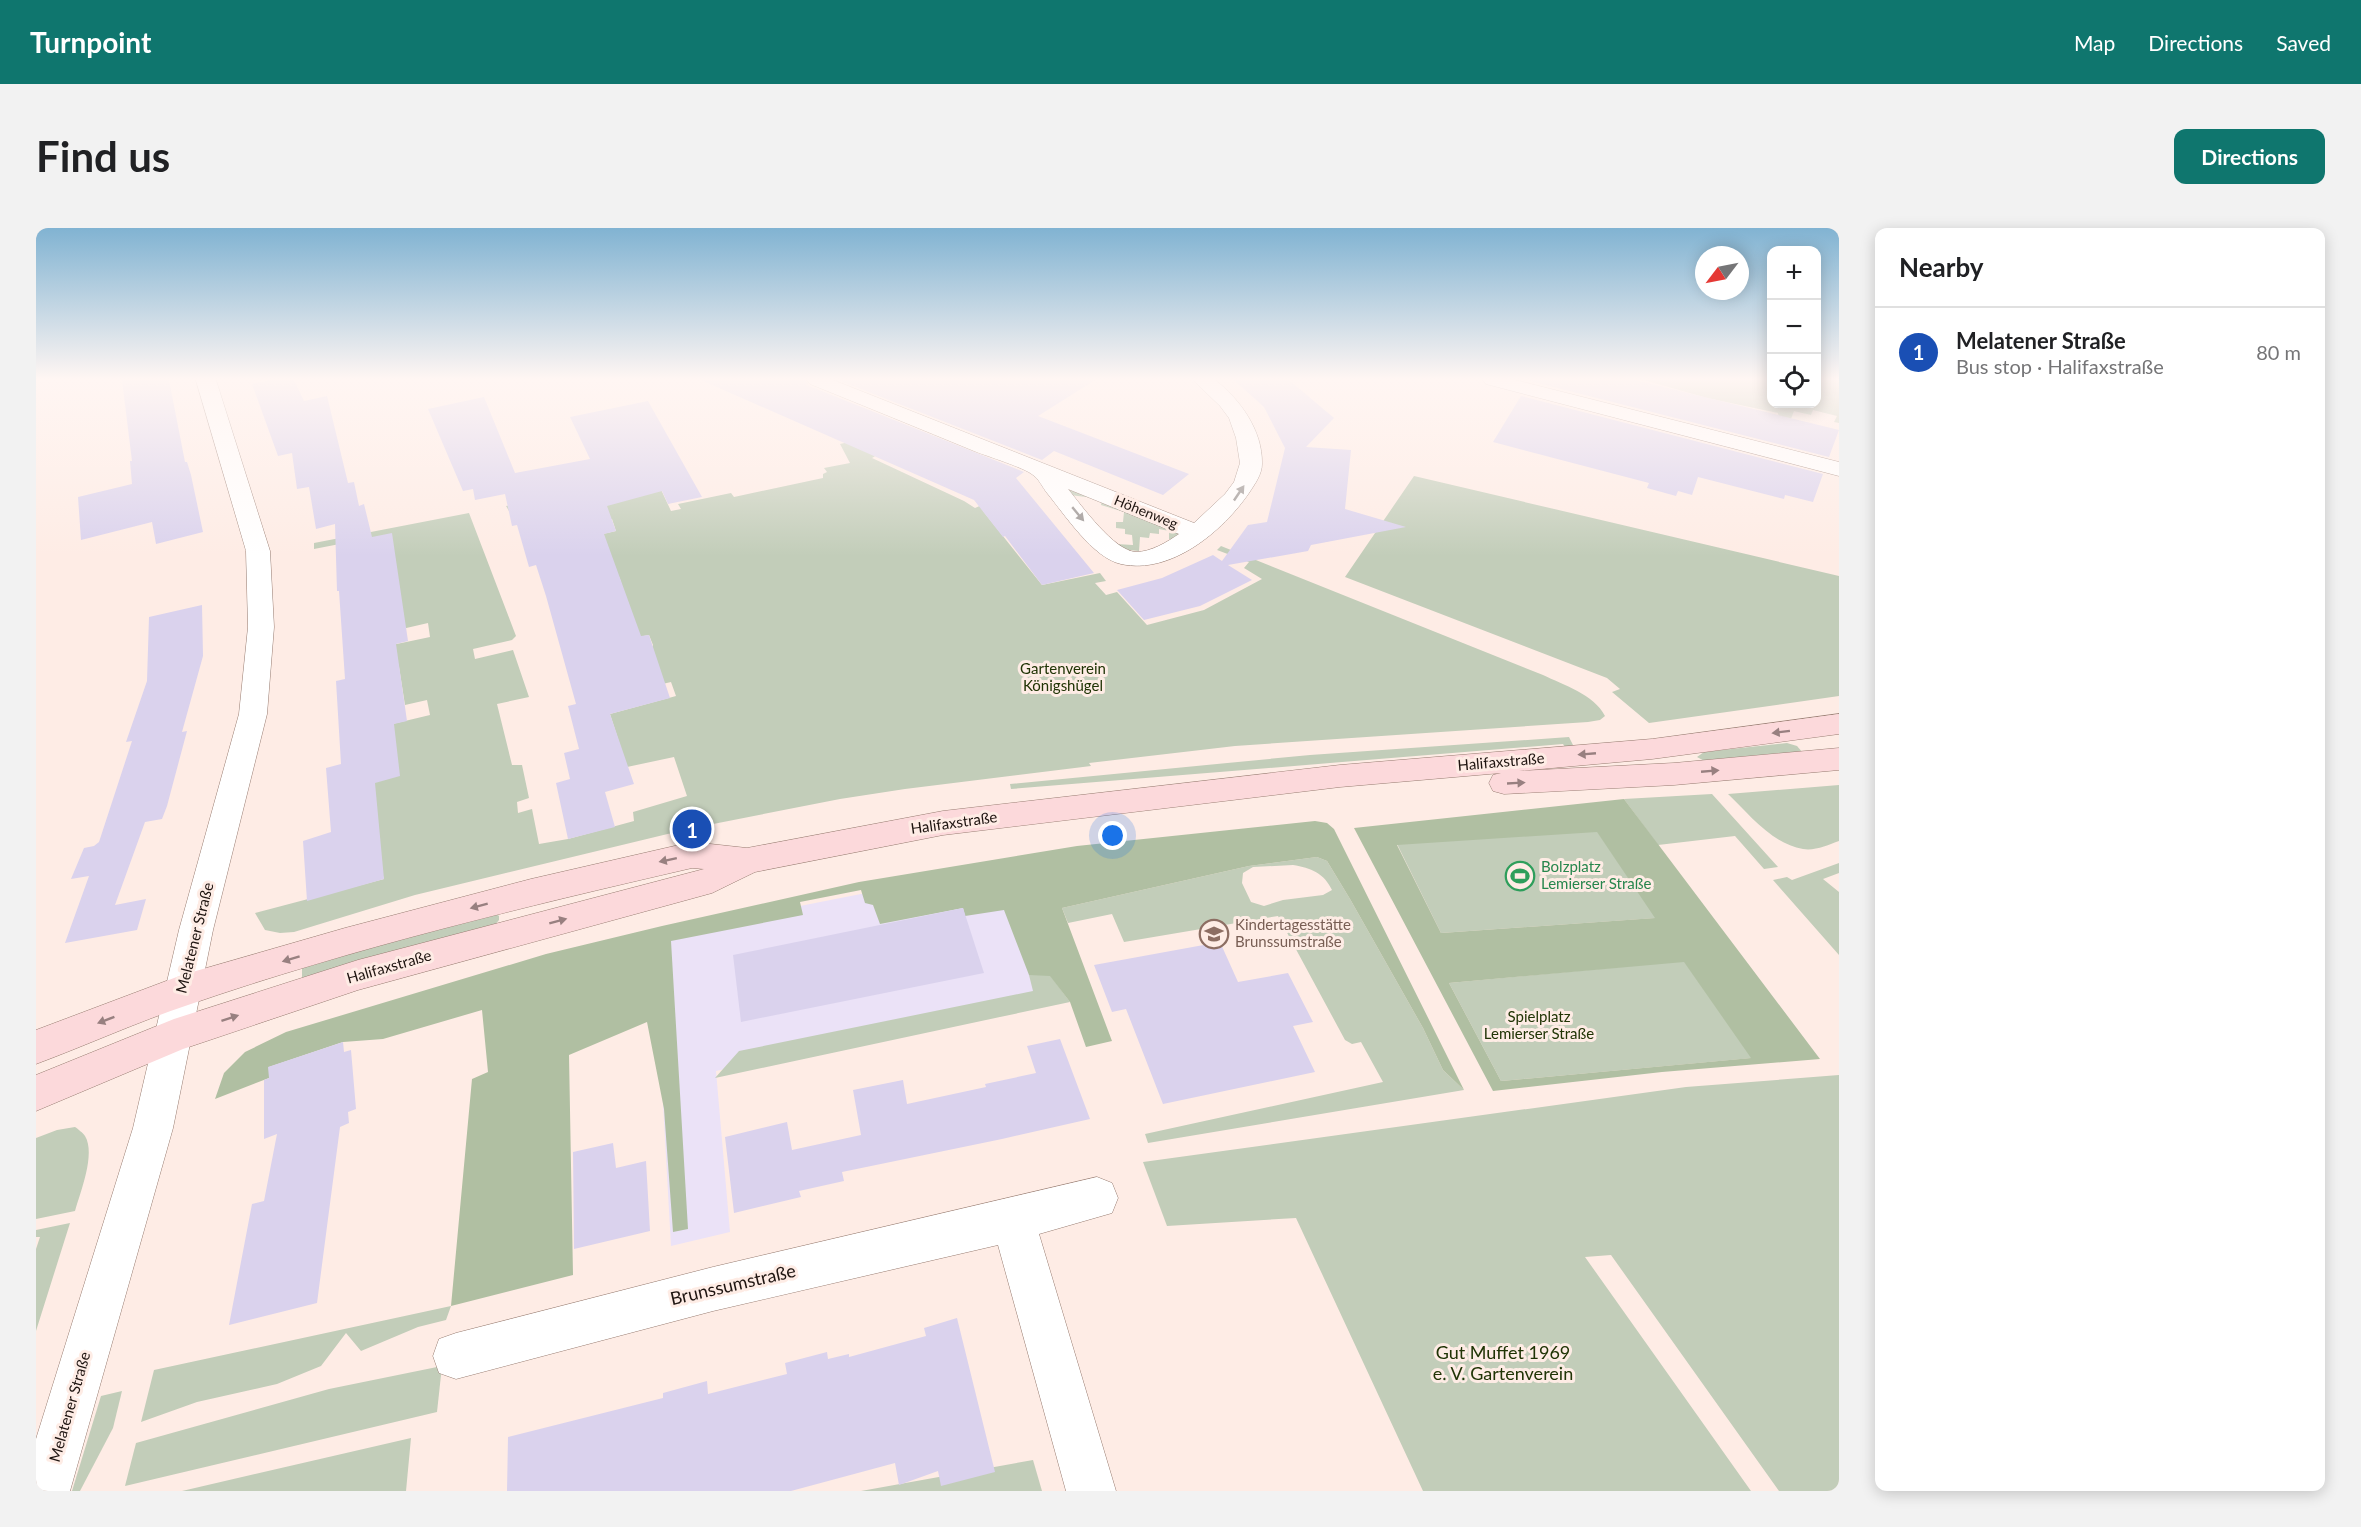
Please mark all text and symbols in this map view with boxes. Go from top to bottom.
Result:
text: Turnpoint [30,25,151,59]
text: Map [2074,30,2115,55]
text: Directions [2148,30,2243,55]
text: Saved [2276,30,2331,55]
button: Directions [2174,129,2325,184]
text: Find us [36,131,170,181]
north arrow [1695,246,1749,300]
map controls [1767,246,1821,408]
button: + [1767,246,1821,300]
text: Nearby [1899,251,1984,283]
button: − [1767,300,1821,354]
text: Melatener Straße [1956,327,2126,354]
text: 1 [1913,340,1924,364]
text: 80 m [2256,340,2301,364]
button: locate [1767,354,1821,408]
text: Bus stop · Halifaxstraße [1956,354,2164,378]
one-way arrow [1233,485,1245,501]
street label: Höhenweg [1112,491,1180,532]
one-way arrow [1071,506,1084,521]
park label: Gartenverein Königshügel [1020,659,1106,694]
one-way arrow [1771,727,1790,737]
street label: Halifaxstraße [1457,748,1545,774]
one-way arrow [1578,750,1597,759]
one-way arrow [1701,766,1720,776]
one-way arrow [1506,778,1525,787]
pin: 1 [672,806,712,852]
street label: Halifaxstraße [909,807,998,837]
your location [1098,821,1127,850]
one-way arrow [659,856,678,865]
place label: Bolzplatz Lemierser Straße [1541,857,1651,892]
sports icon: Bolzplatz Lemierser Straße [1504,860,1536,892]
street label: Melatener Straße [172,880,217,995]
one-way arrow [470,902,488,912]
place label: Kindertagesstätte Brunssumstraße [1235,915,1351,950]
one-way arrow [549,916,567,926]
school or university icon: Kindertagesstätte Brunssumstraße [1198,918,1230,950]
street label: Halifaxstraße [344,945,433,987]
one-way arrow [282,955,300,964]
park label: Spielplatz Lemierser Straße [1484,1007,1594,1042]
one-way arrow [221,1012,239,1022]
one-way arrow [97,1016,115,1025]
street label: Brunssumstraße [668,1259,798,1309]
park label: Gut Muffet 1969 e. V. Gartenverein [1433,1341,1573,1384]
street label: Melatener Straße [45,1350,93,1464]

